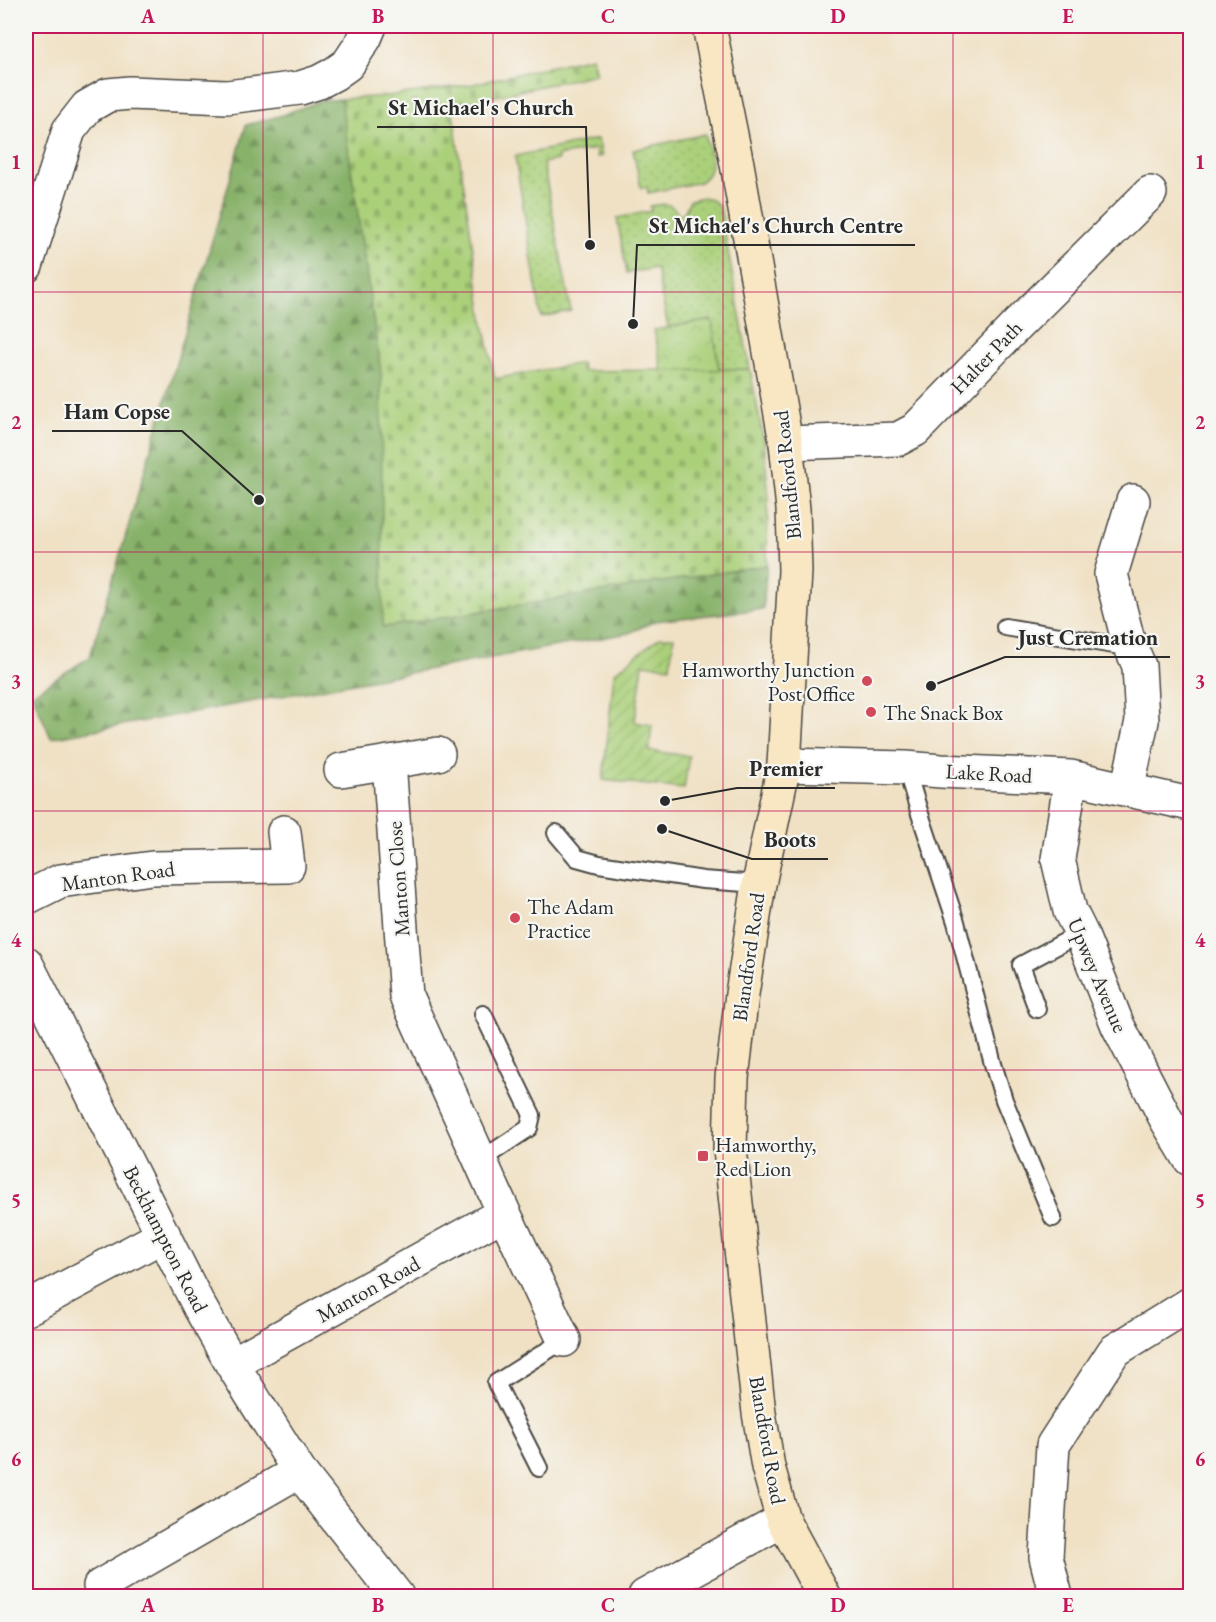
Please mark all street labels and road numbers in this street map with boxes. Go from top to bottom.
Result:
street label: Halter Path [944,314,1028,400]
street label: Blandford Road [767,409,807,541]
street label: Lake Road [945,757,1033,789]
street label: Manton Close [381,820,415,938]
street label: Manton Road [60,855,177,897]
street label: Blandford Road [726,890,770,1023]
street label: Upwey Avenue [1062,914,1134,1036]
street label: Beckhampton Road [117,1161,215,1317]
street label: Manton Road [312,1249,425,1328]
street label: Blandford Road [743,1374,793,1507]

